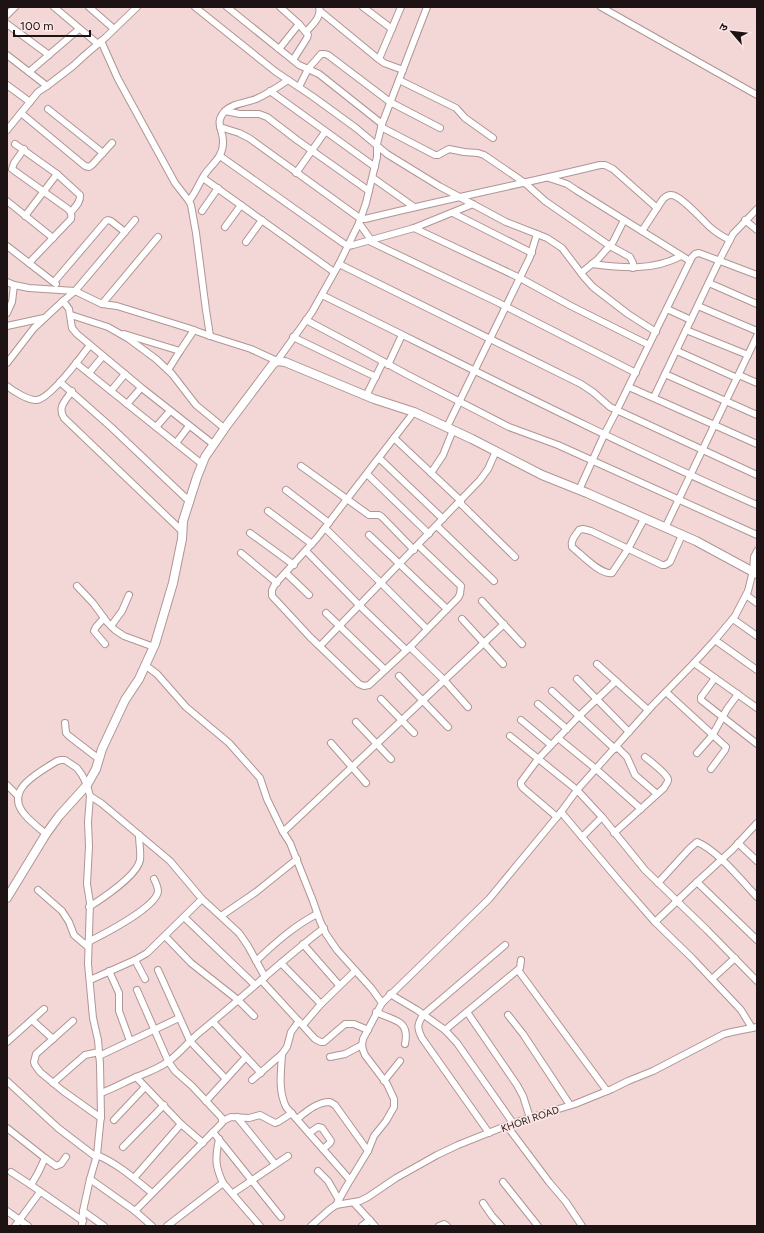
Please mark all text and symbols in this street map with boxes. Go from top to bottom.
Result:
scale bar [14,12,90,38]
north arrow [712,12,752,52]
text: 100 m [20,19,54,33]
text: उ [716,21,731,33]
street label: KHORI ROAD [499,1103,561,1135]

